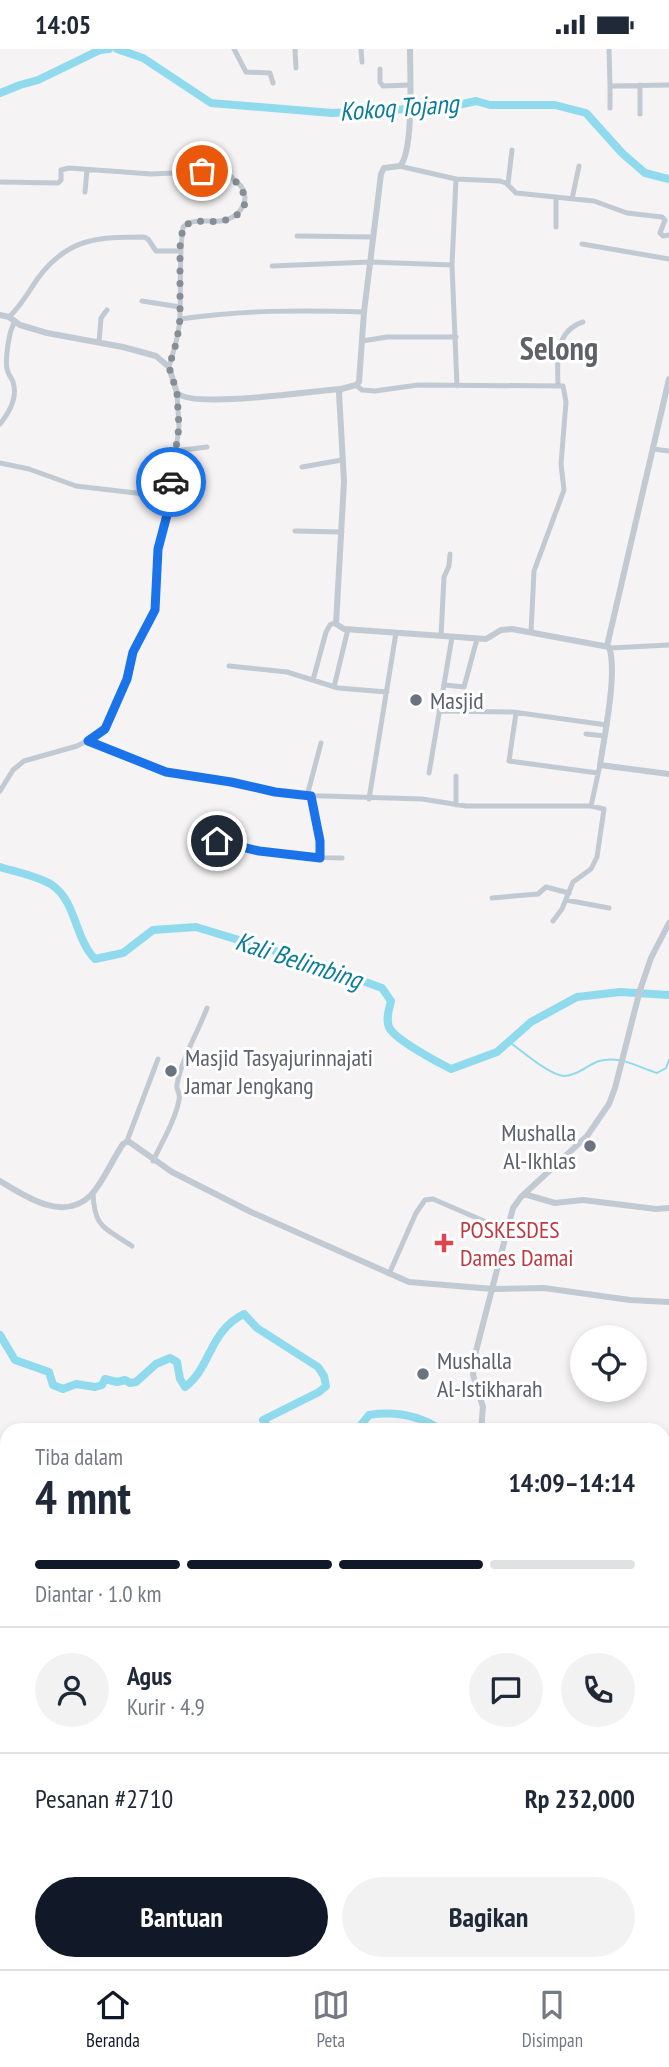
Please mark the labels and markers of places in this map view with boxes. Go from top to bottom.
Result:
pin [172,141,232,201]
place label: Masjid [430,685,484,716]
marker: Masjid [408,692,424,708]
pin [187,811,247,871]
place label: Masjid Tasyajurinnajati Jamar Jengkang [184,1042,373,1101]
marker: Masjid Tasyajurinnajati Jamar Jengkang [163,1063,179,1079]
place label: Mushalla Al-Ikhlas [501,1117,576,1176]
marker: Mushalla Al-Ikhlas [582,1138,598,1154]
place label: POSKESDES Dames Damai [460,1214,574,1273]
marker: POSKESDES Dames Damai [434,1233,454,1253]
place label: Mushalla Al-Istikharah [437,1345,543,1404]
marker: Mushalla Al-Istikharah [415,1366,431,1382]

